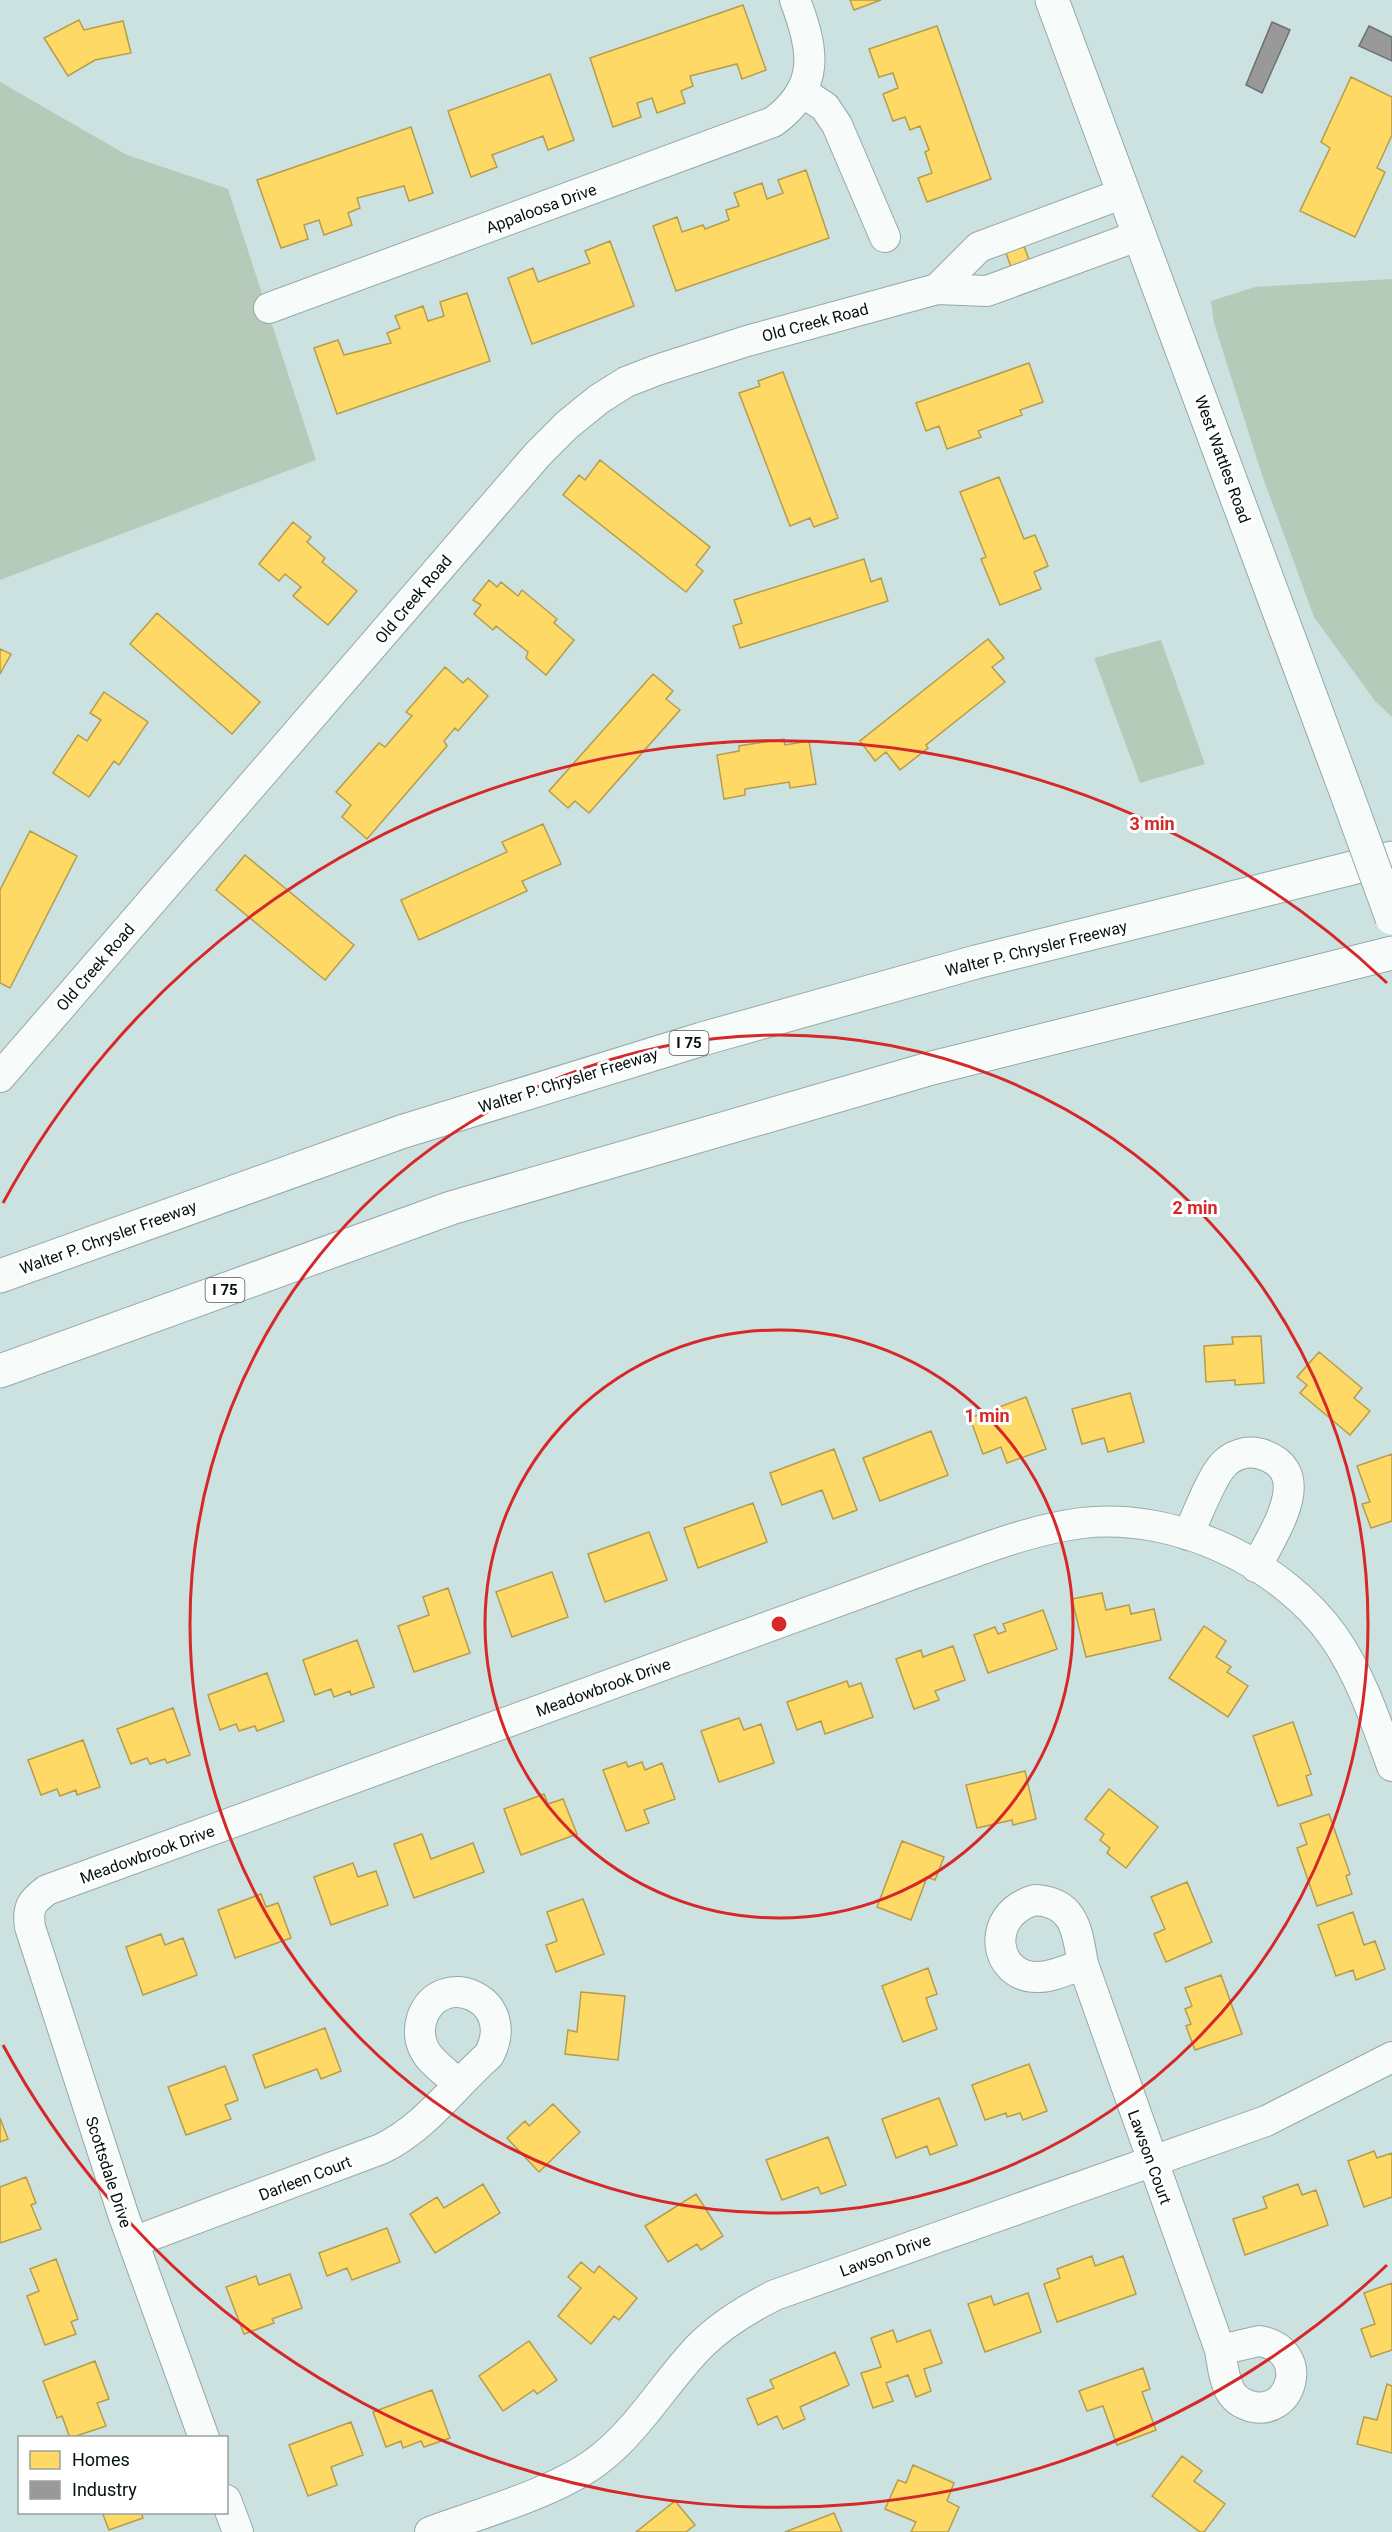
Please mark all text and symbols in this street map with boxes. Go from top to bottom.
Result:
street label: Appaloosa Drive [483,180,599,237]
street label: Old Creek Road [760,299,870,346]
street label: West Wattles Road [1191,393,1254,526]
street label: Old Creek Road [371,551,456,647]
text: 3 min [1129,813,1175,834]
street label: Walter P. Chrysler Freeway [943,917,1129,980]
street label: Old Creek Road [52,920,138,1015]
road number: I 75 [670,1031,708,1055]
street label: Walter P. Chrysler Freeway [476,1044,661,1117]
street label: Walter P. Chrysler Freeway [17,1196,200,1278]
text: 2 min [1172,1197,1218,1218]
road number: I 75 [206,1278,244,1302]
text: 1 min [964,1405,1010,1426]
centre of rings [769,1614,789,1634]
street label: Meadowbrook Drive [533,1654,673,1721]
street label: Meadowbrook Drive [77,1821,217,1888]
street label: Lawson Court [1124,2107,1175,2207]
street label: Scottsdale Drive [82,2114,135,2230]
street label: Darleen Court [256,2152,354,2205]
street label: Lawson Drive [837,2230,933,2281]
legend [18,2436,228,2514]
text: Homes [72,2449,130,2470]
text: Industry [72,2479,137,2500]

